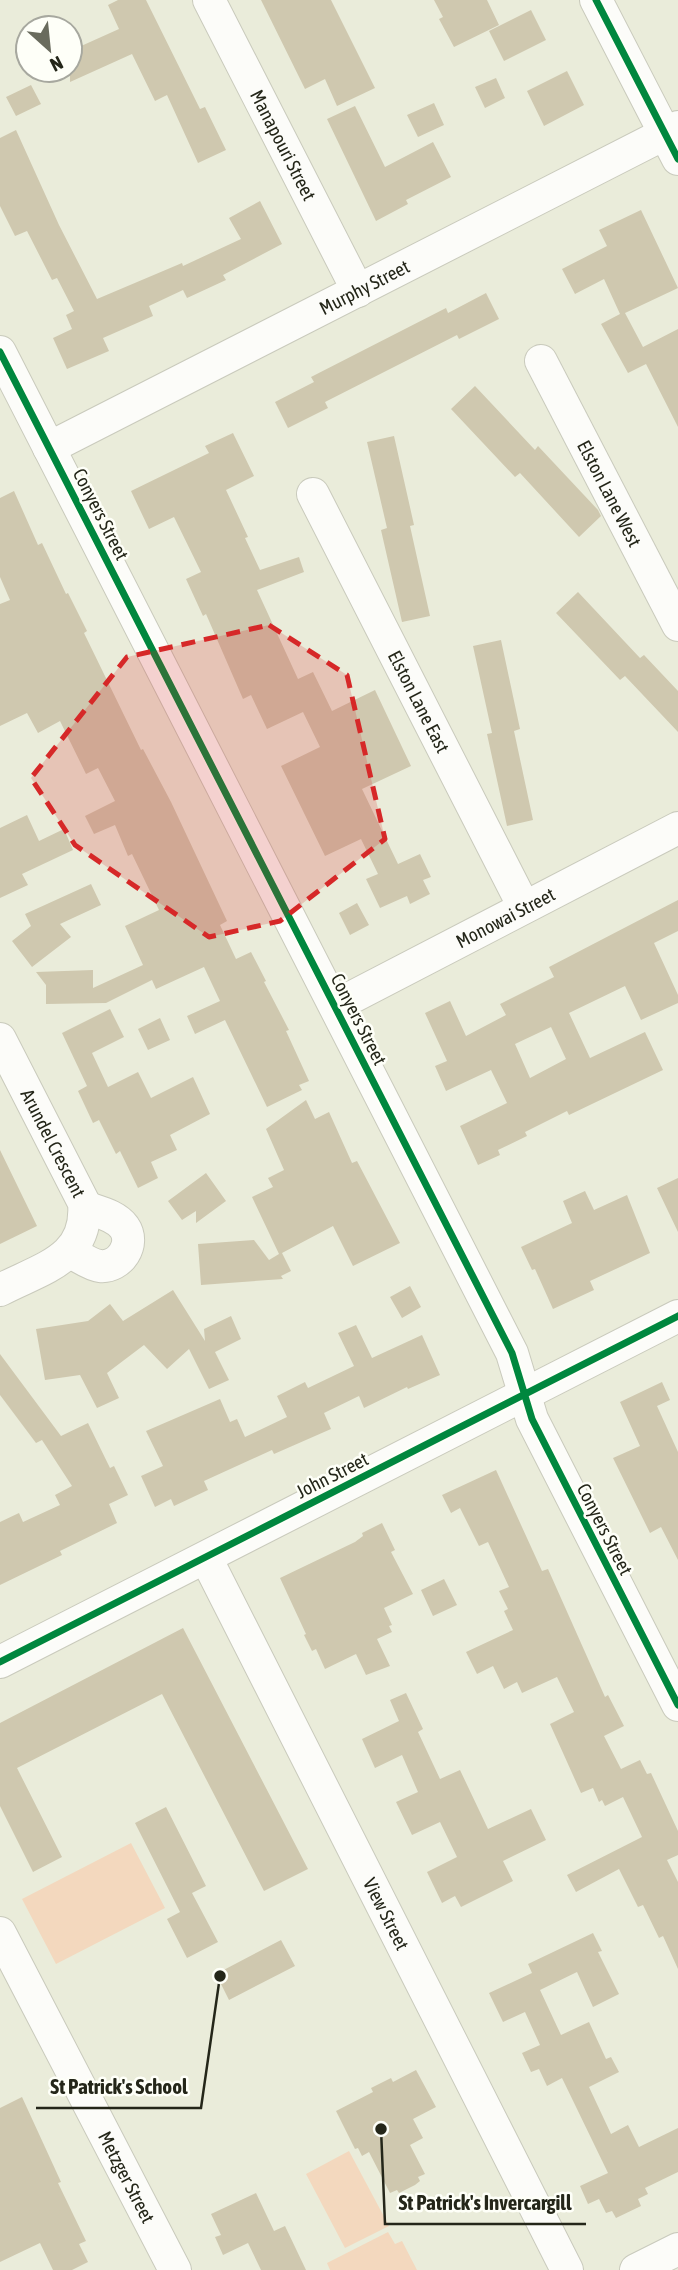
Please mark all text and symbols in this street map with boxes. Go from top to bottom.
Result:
north arrow [14,14,84,84]
text: N [47,52,67,76]
street label: Manapouri Street [246,86,321,204]
street label: Murphy Street [316,255,413,319]
street label: Elston Lane West [573,436,646,550]
street label: Conyers Street [69,465,133,563]
street label: Elston Lane East [384,647,454,756]
street label: Monowai Street [452,883,559,952]
street label: Conyers Street [327,970,391,1068]
street label: Arundel Crescent [17,1085,90,1201]
street label: John Street [292,1448,372,1502]
street label: Conyers Street [573,1480,637,1578]
street label: View Street [359,1874,414,1954]
callout: St Patrick's School [36,2066,201,2108]
text: St Patrick's School [50,2074,188,2098]
street label: Metzger Street [94,2128,160,2227]
callout: St Patrick's Invercargill [385,2182,586,2224]
text: St Patrick's Invercargill [399,2190,572,2214]

